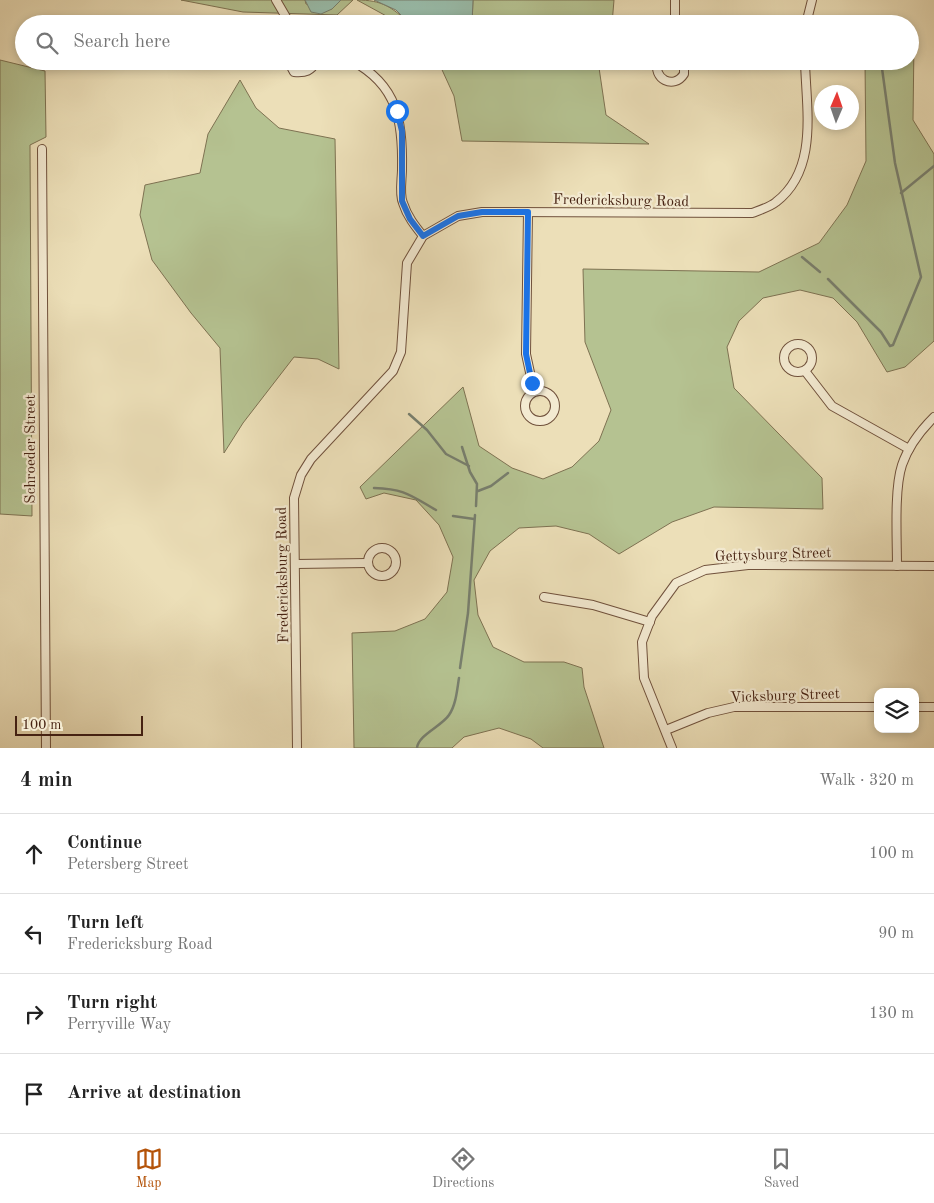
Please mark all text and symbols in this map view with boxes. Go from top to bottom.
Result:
search box [15,15,919,70]
icon: search [33,29,61,57]
text: Search here [73,33,170,52]
north arrow [814,85,859,130]
route start [386,100,409,123]
street label: Fredericksburg Road [553,193,690,210]
route end [521,372,544,395]
street label: Schroeder Street [24,394,39,504]
street label: Fredericksburg Road [275,506,292,643]
street label: Gettysburg Street [715,546,832,565]
street label: Vicksburg Street [730,687,840,706]
map controls [874,688,919,733]
button: layers [874,688,919,733]
scale bar [15,713,142,736]
text: 100 m [22,718,61,732]
text: 4 min [20,770,73,791]
text: Walk · 320 m [819,773,914,789]
text: Continue [67,834,142,853]
icon: ahead [20,840,48,868]
text: 100 m [869,846,914,862]
text: Petersberg Street [67,857,189,873]
text: Turn left [67,914,144,933]
icon: left [20,920,48,948]
text: 90 m [878,926,914,942]
text: Fredericksburg Road [67,937,213,953]
text: Turn right [67,994,157,1013]
icon: right [20,1000,48,1028]
text: 130 m [869,1006,914,1022]
text: Perryville Way [67,1017,171,1033]
icon: arrive [20,1080,48,1108]
text: Arrive at destination [67,1084,241,1103]
tab: Map [135,1145,163,1192]
tab: Directions [432,1145,494,1192]
tab: Saved [764,1145,799,1192]

